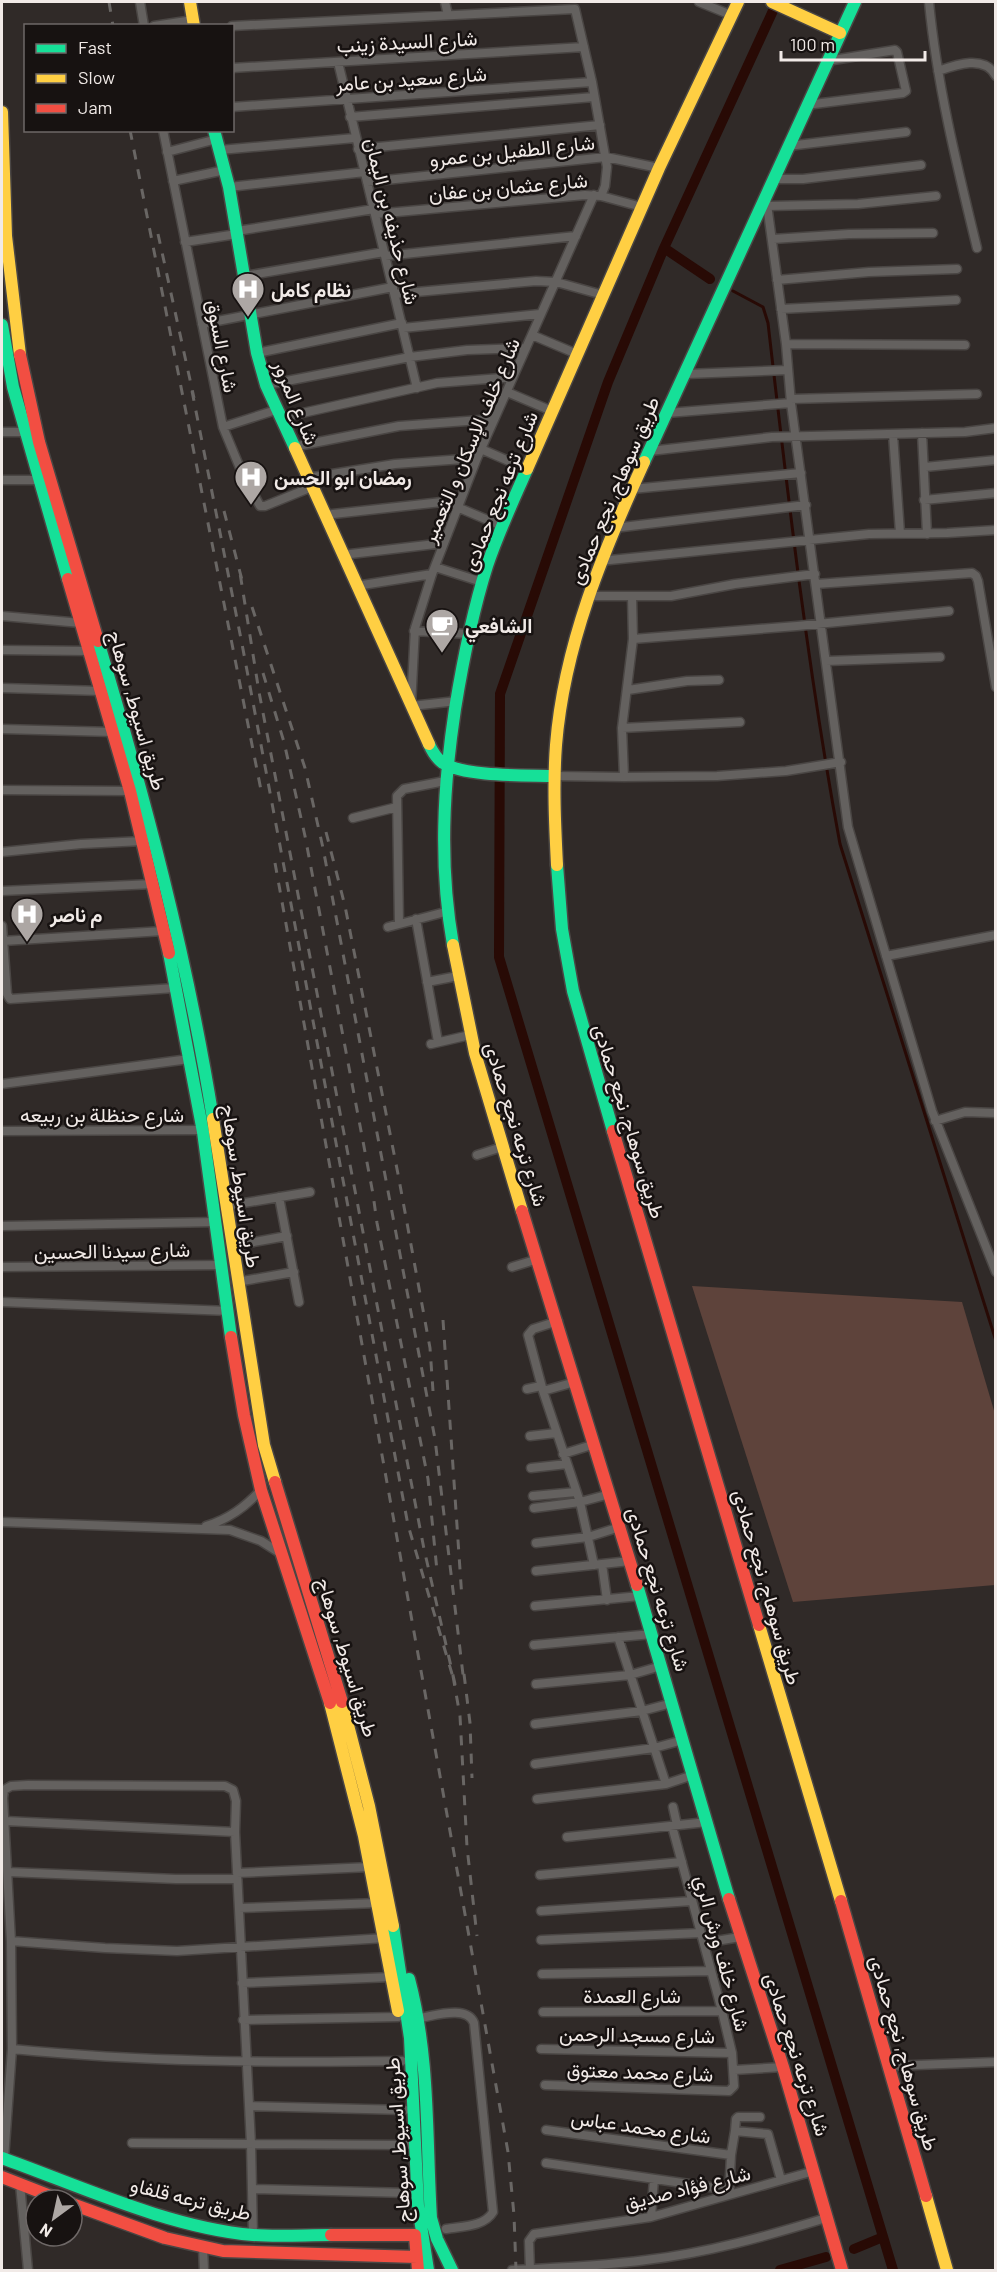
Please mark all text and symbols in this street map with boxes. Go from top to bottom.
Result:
legend [24,24,234,132]
scale bar [781,24,925,62]
street label: شارع السيدة زينب [336,25,478,60]
text: 100 m [790,33,835,55]
text: Fast [78,36,112,58]
street label: شارع سعيد بن عامر [333,61,488,98]
text: Slow [78,66,115,88]
text: Jam [78,96,112,118]
street label: شارع الطفيل بن عمرو [428,129,596,174]
street label: شارع حذيفه بن اليمان [358,135,425,308]
street label: شارع عثمان بن عفان [427,167,589,208]
hospital icon: نظام كامل [230,271,266,318]
place label: نظام كامل [271,277,351,303]
street label: شارع السوق [199,297,244,395]
street label: شارع خلف الإسكان و التعمير [416,334,527,548]
street label: شارع المرور [266,355,325,449]
street label: طريق سوهاج, نجع حمادى [562,392,666,589]
street label: شارع ترعه نجع حمادى [456,407,545,576]
hospital icon: رمضان ابو الحسن [233,459,269,506]
place label: رمضان ابو الحسن [274,465,412,491]
cafe icon: الشافعي [424,607,460,654]
place label: الشافعي [465,613,533,643]
street label: طريق اسيوط, سوهاج [101,627,172,794]
hospital icon: م ناصر [9,896,45,943]
place label: م ناصر [49,902,103,928]
street label: طريق سوهاج, نجع حمادى [586,1021,671,1222]
street label: شارع ترعه نجع حمادى [478,1039,553,1210]
street label: شارع حنظلة بن ربيعه [20,1102,184,1129]
street label: طريق اسيوط, سوهاج [214,1102,267,1270]
street label: شارع سيدنا الحسين [34,1237,190,1266]
street label: طريق سوهاج, نجع حمادى [726,1487,807,1688]
street label: شارع ترعه نجع حمادى [620,1504,695,1675]
street label: طريق اسيوط, سوهاج [309,1574,384,1740]
street label: شارع خلف ورش الري [685,1872,755,2035]
street label: طريق سوهاج, نجع حمادى [863,1953,944,2154]
street label: شارع ترعه نجع حمادى [757,1969,836,2140]
street label: شارع العمدة [583,1983,681,2010]
street label: شارع مسجد الرحمن [559,2021,715,2050]
street label: طريق اسيوط, سوهاج [379,2056,418,2223]
street label: شارع محمد معتوق [566,2056,714,2089]
street label: شارع محمد عباس [569,2104,712,2151]
street label: شارع فؤاد صديق [621,2160,753,2217]
street label: طريق ترعه قلفاو [128,2171,254,2226]
north arrow [24,2188,84,2248]
text: N [36,2220,55,2242]

